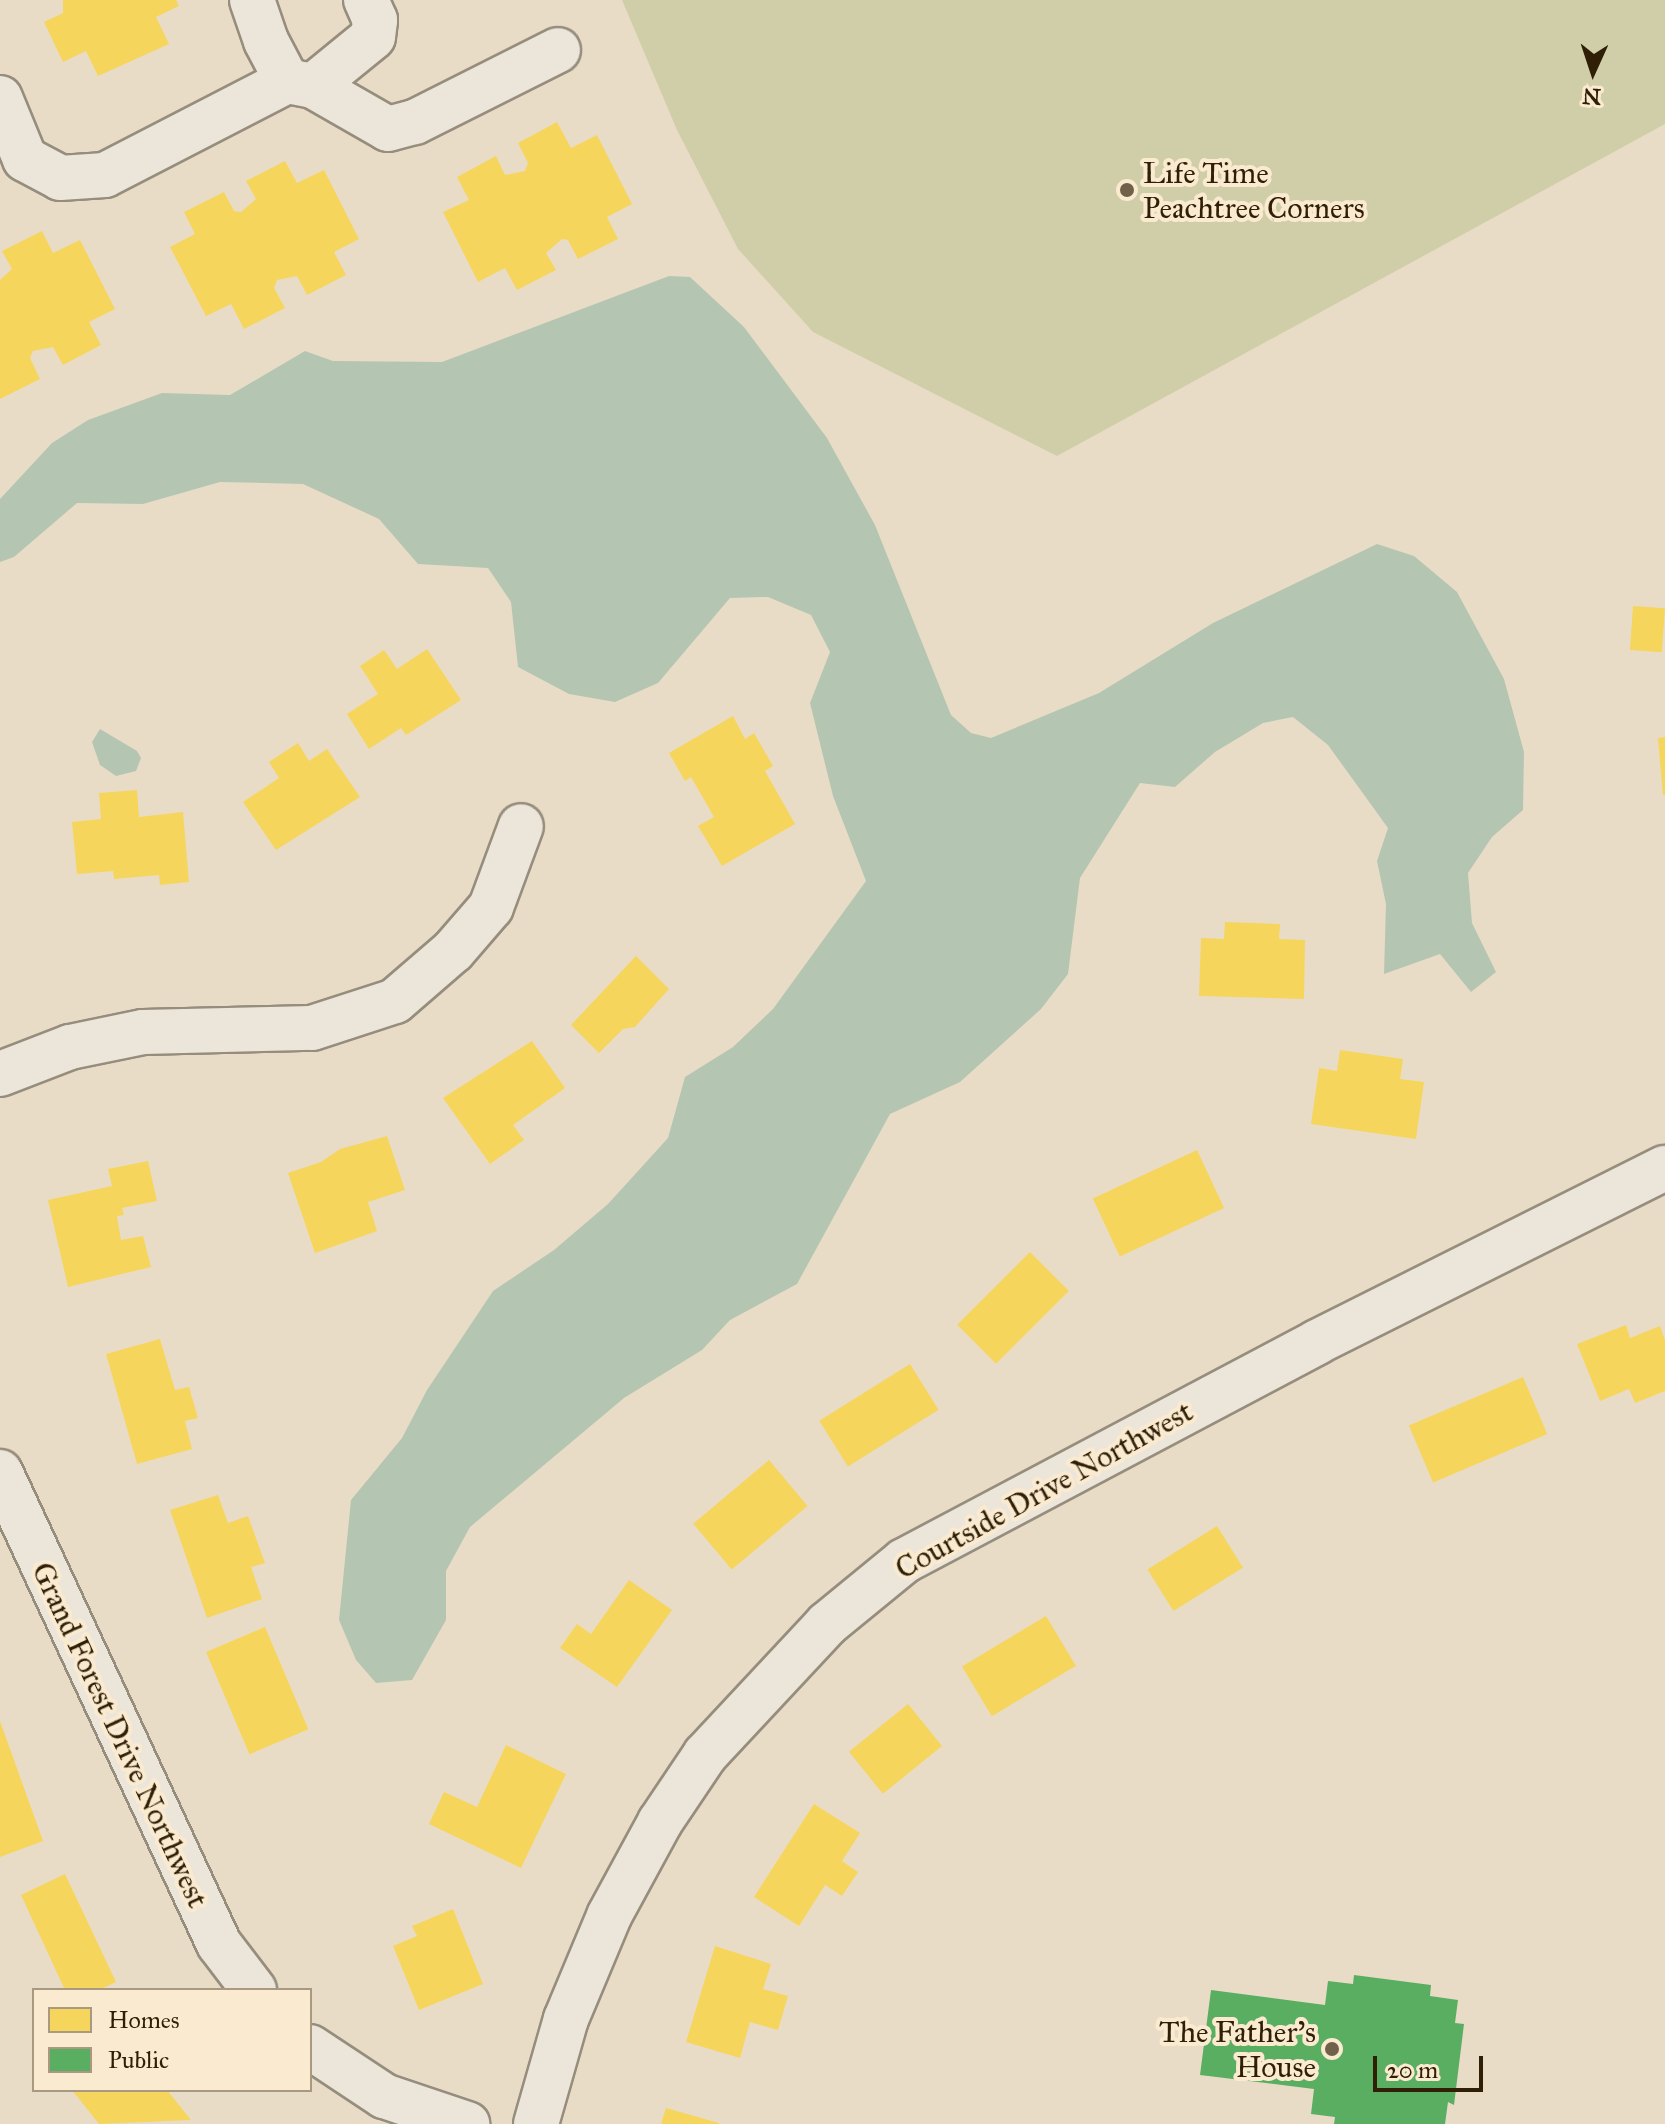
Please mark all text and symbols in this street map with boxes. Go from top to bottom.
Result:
north arrow [1553,32,1633,112]
text: N [1582,82,1602,110]
place label: Life Time Peachtree Corners [1143,155,1365,226]
marker: Life Time Peachtree Corners [1118,181,1136,199]
street label: Courtside Drive Northwest [889,1393,1199,1587]
street label: Grand Forest Drive Northwest [24,1557,216,1913]
legend [32,1988,312,2092]
text: Homes [108,2005,180,2035]
place label: The Father's House [1159,2014,1316,2084]
marker: The Father's House [1323,2040,1341,2058]
scale bar [1377,2040,1487,2090]
text: Public [108,2045,169,2075]
text: 20 m [1387,2055,1438,2085]

